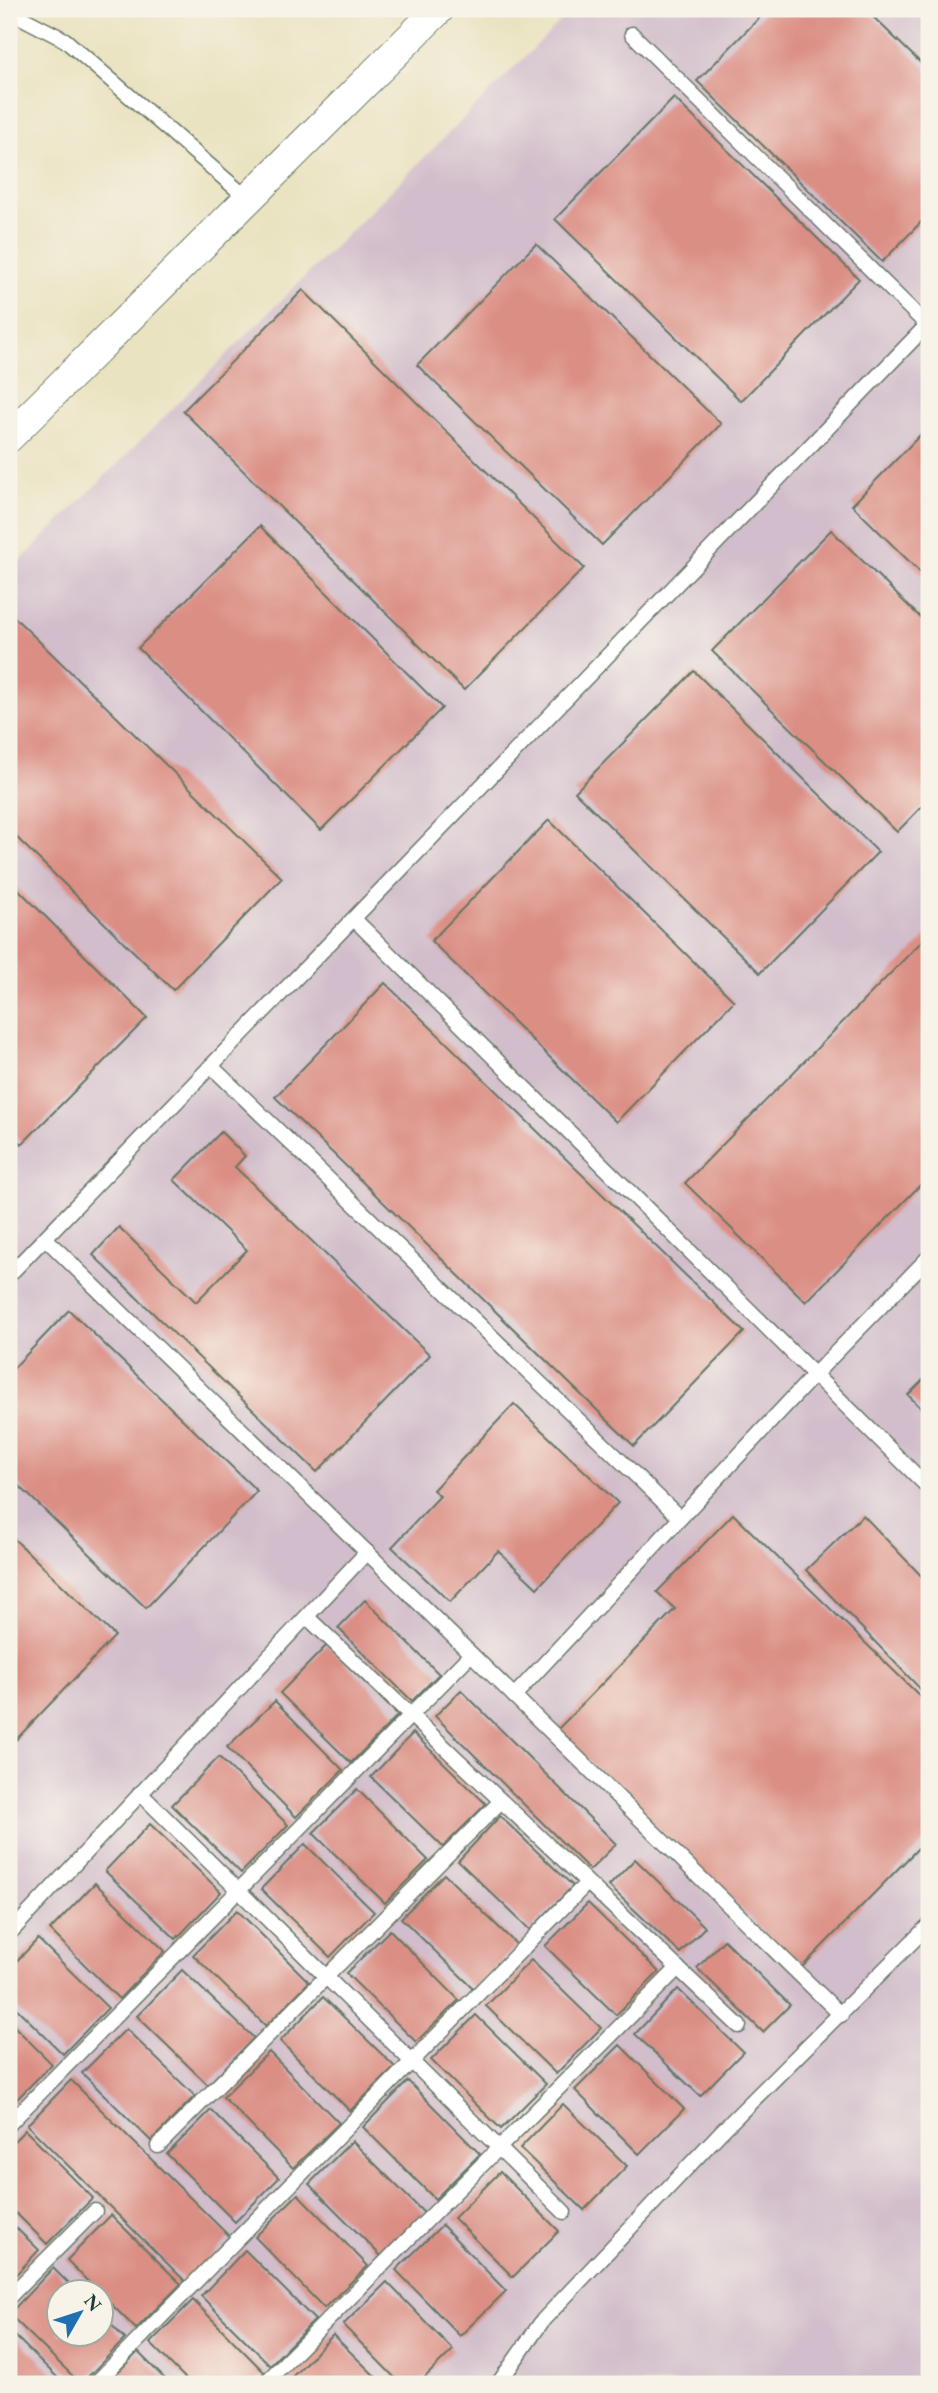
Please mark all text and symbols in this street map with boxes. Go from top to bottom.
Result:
north arrow [46,2278,116,2348]
text: N [78,2289,108,2317]

